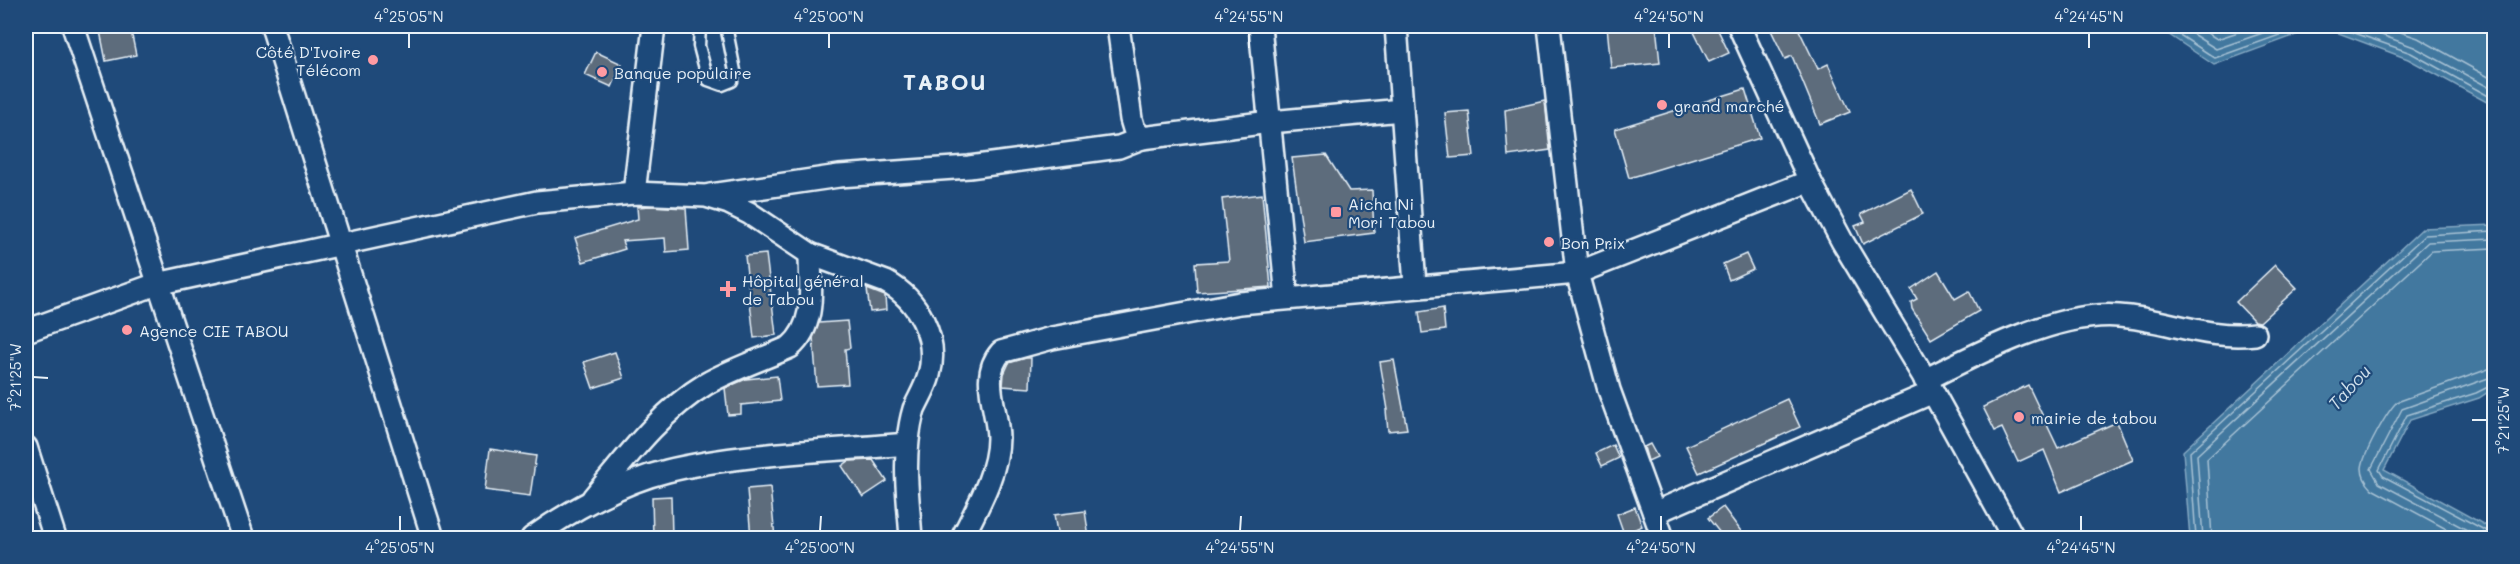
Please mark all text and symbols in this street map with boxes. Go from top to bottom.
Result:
text: 4°25'05"N [374,6,444,26]
text: 4°25'00"N [794,6,864,26]
text: 4°24'55"N [1215,6,1283,26]
text: 4°24'50"N [1634,6,1704,26]
text: 4°24'45"N [2055,6,2123,26]
place label: Côté D'Ivoire Télécom [256,41,361,80]
marker: Côté D'Ivoire Télécom [366,53,380,67]
place label: Banque populaire [614,62,752,83]
marker: Banque populaire [595,65,609,79]
district label: TABOU [903,67,987,96]
place label: grand marché [1674,95,1785,116]
marker: grand marché [1655,98,1669,112]
place label: Aicha Ni Mori Tabou [1348,193,1436,232]
marker: Aicha Ni Mori Tabou [1329,205,1343,219]
place label: Bon Prix [1561,232,1625,253]
marker: Bon Prix [1542,235,1556,249]
place label: Hôpital général de Tabou [742,270,864,309]
marker: Hôpital général de Tabou [719,280,737,298]
place label: Agence CIE TABOU [139,320,289,341]
marker: Agence CIE TABOU [120,323,134,337]
text: 7°21'25"W [5,343,25,411]
water label: Tabou [2322,359,2376,415]
text: 7°21'25"W [2493,386,2513,454]
place label: mairie de tabou [2031,407,2157,428]
marker: mairie de tabou [2012,410,2026,424]
text: 4°25'05"N [365,537,435,557]
text: 4°25'00"N [785,537,855,557]
text: 4°24'55"N [1206,537,1274,557]
text: 4°24'50"N [1626,537,1696,557]
text: 4°24'45"N [2047,537,2115,557]

